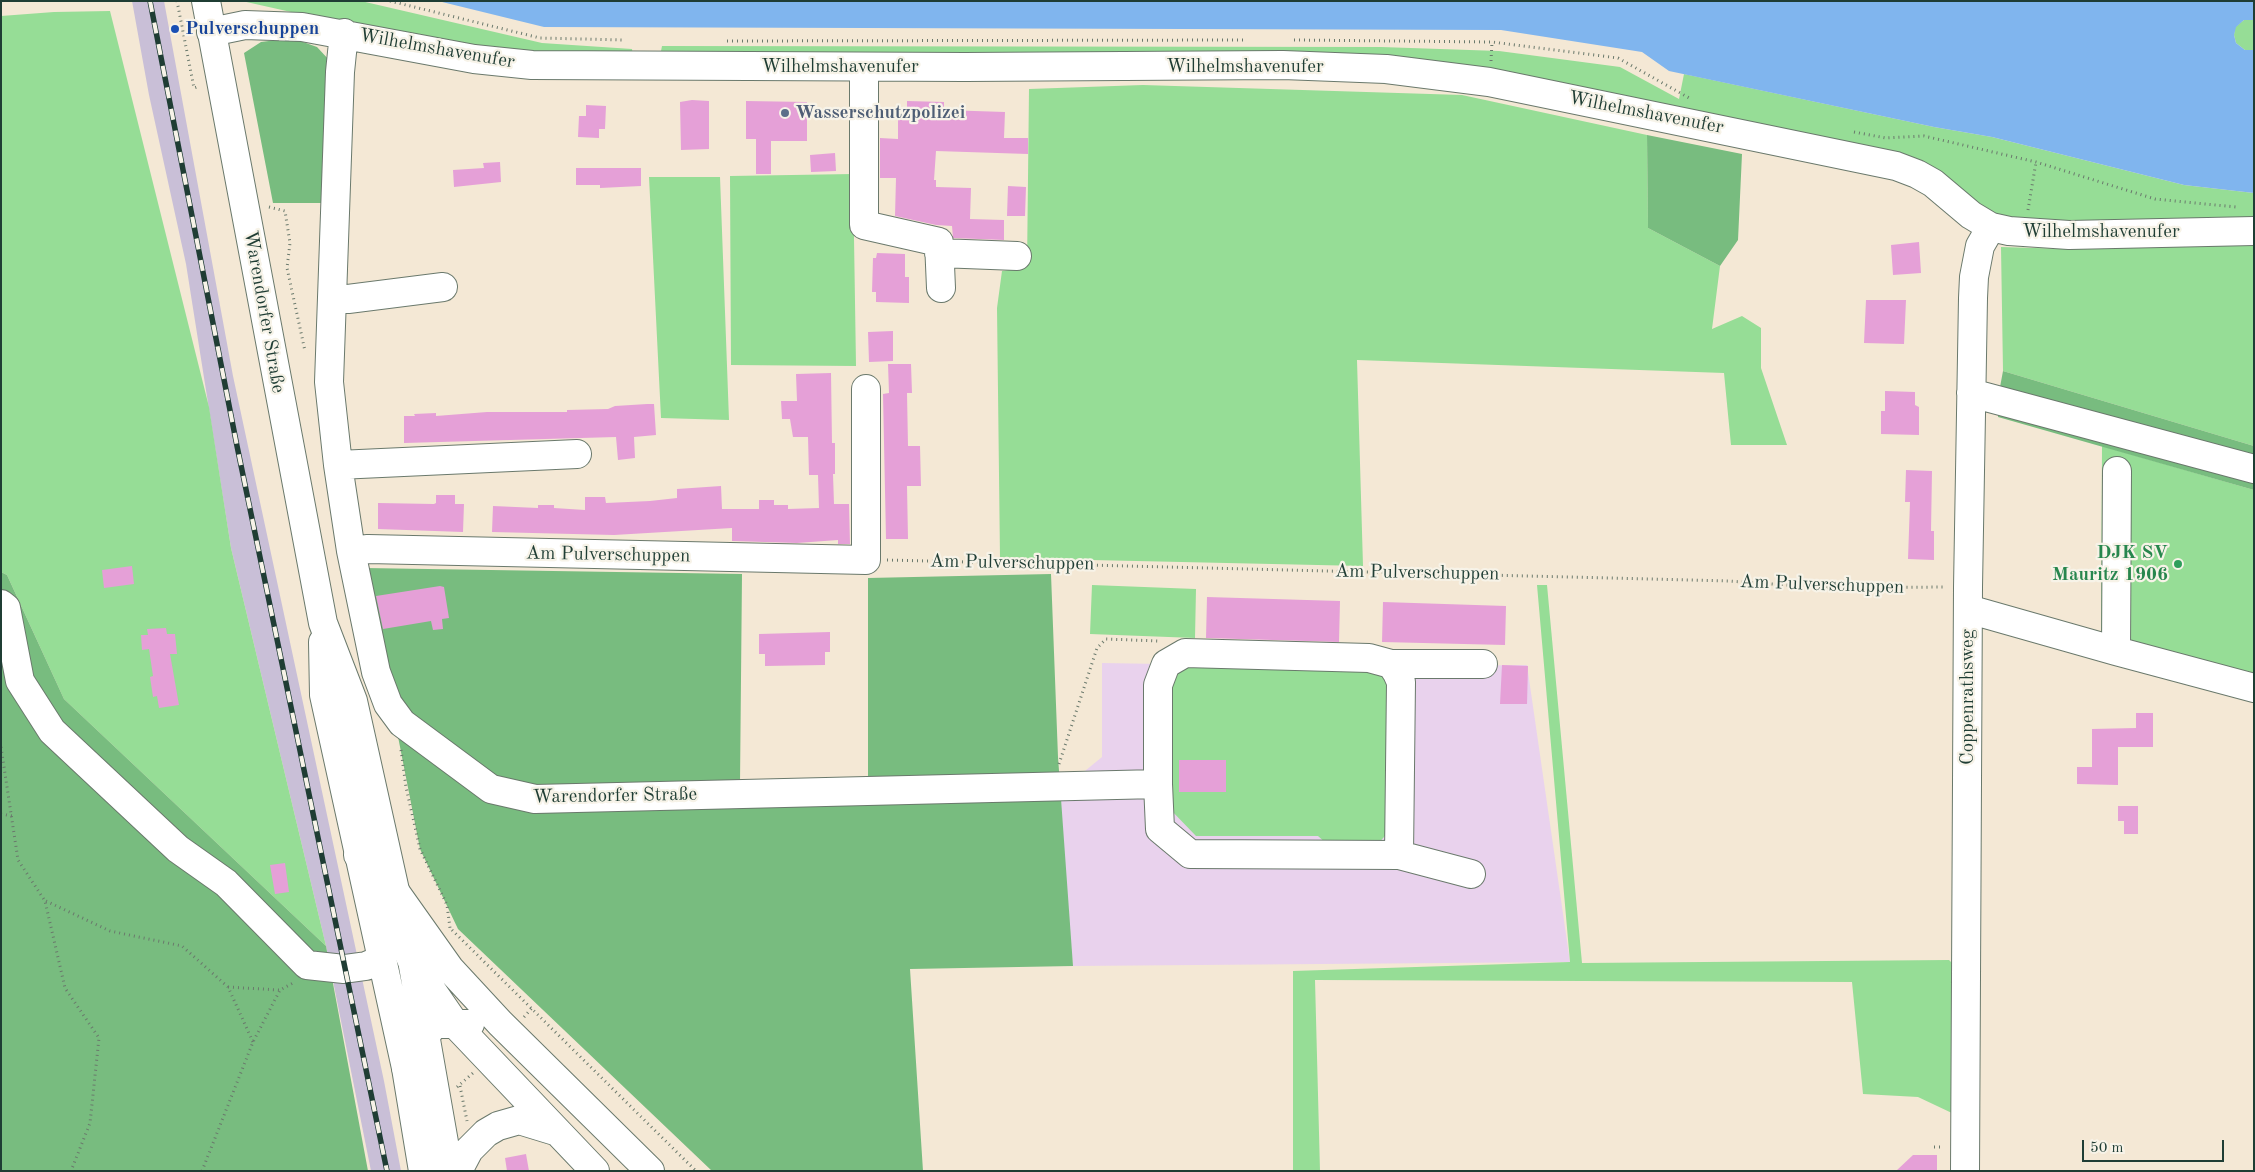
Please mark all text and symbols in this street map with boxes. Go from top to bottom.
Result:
place label: Pulverschuppen [185,18,319,40]
marker: Pulverschuppen [169,23,181,35]
street label: Wilhelmshavenufer [357,24,517,74]
street label: Wilhelmshavenufer [761,56,919,78]
street label: Wilhelmshavenufer [1166,56,1324,78]
street label: Wilhelmshavenufer [1567,87,1725,139]
place label: Wasserschutzpolizei [795,102,965,124]
marker: Wasserschutzpolizei [779,107,791,119]
street label: Wilhelmshavenufer [2022,221,2180,243]
street label: Warendorfer Straße [238,229,290,395]
street label: Am Pulverschuppen [526,542,690,568]
place label: DJK SV Mauritz 1906 [2052,542,2168,586]
street label: Am Pulverschuppen [930,550,1094,576]
marker: DJK SV Mauritz 1906 [2172,558,2184,570]
street label: Am Pulverschuppen [1335,560,1499,586]
street label: Am Pulverschuppen [1739,571,1905,599]
street label: Coppenrathsweg [1957,629,1979,765]
street label: Warendorfer Straße [533,783,697,809]
scale bar [2085,1130,2228,1162]
text: 50 m [2090,1141,2124,1156]

